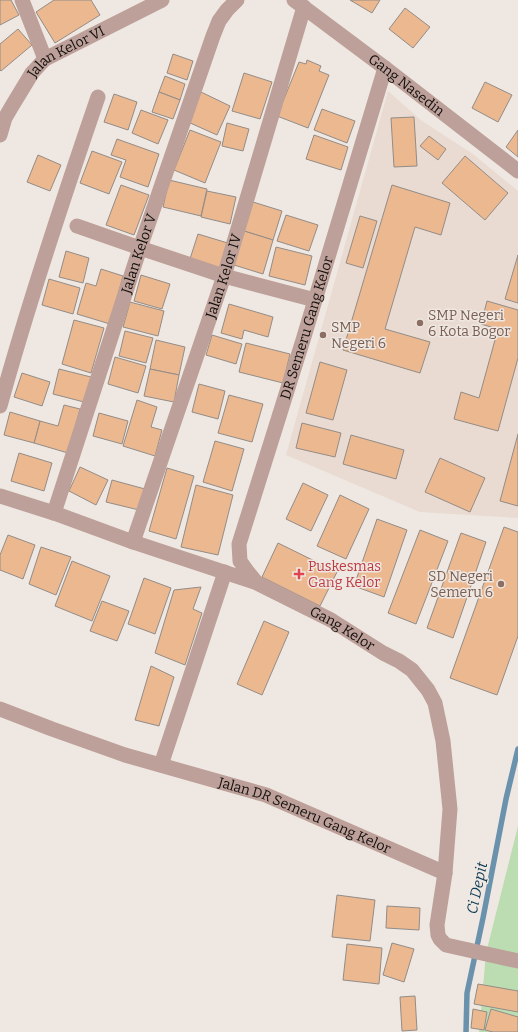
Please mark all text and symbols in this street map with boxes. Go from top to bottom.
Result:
street label: Jalan Kelor VI [23,22,107,81]
street label: Gang Nasedin [365,50,448,120]
street label: Jalan Kelor V [117,211,160,296]
street label: Jalan Kelor IV [201,231,245,321]
street label: DR Semeru Gang Kelor [276,254,336,402]
place label: SMP Negeri 6 Kota Bogor [428,307,511,340]
marker: SMP Negeri 6 Kota Bogor [415,318,425,328]
place label: SMP Negeri 6 [331,319,386,352]
marker: SMP Negeri 6 [318,330,328,340]
place label: Puskesmas Gang Kelor [308,558,381,591]
marker: Puskesmas Gang Kelor [293,568,305,580]
place label: SD Negeri Semeru 6 [428,568,493,601]
marker: SD Negeri Semeru 6 [496,579,506,589]
street label: Gang Kelor [307,602,378,654]
street label: Jalan DR Semeru Gang Kelor [216,773,394,857]
water label: Ci Depit [463,860,491,916]

